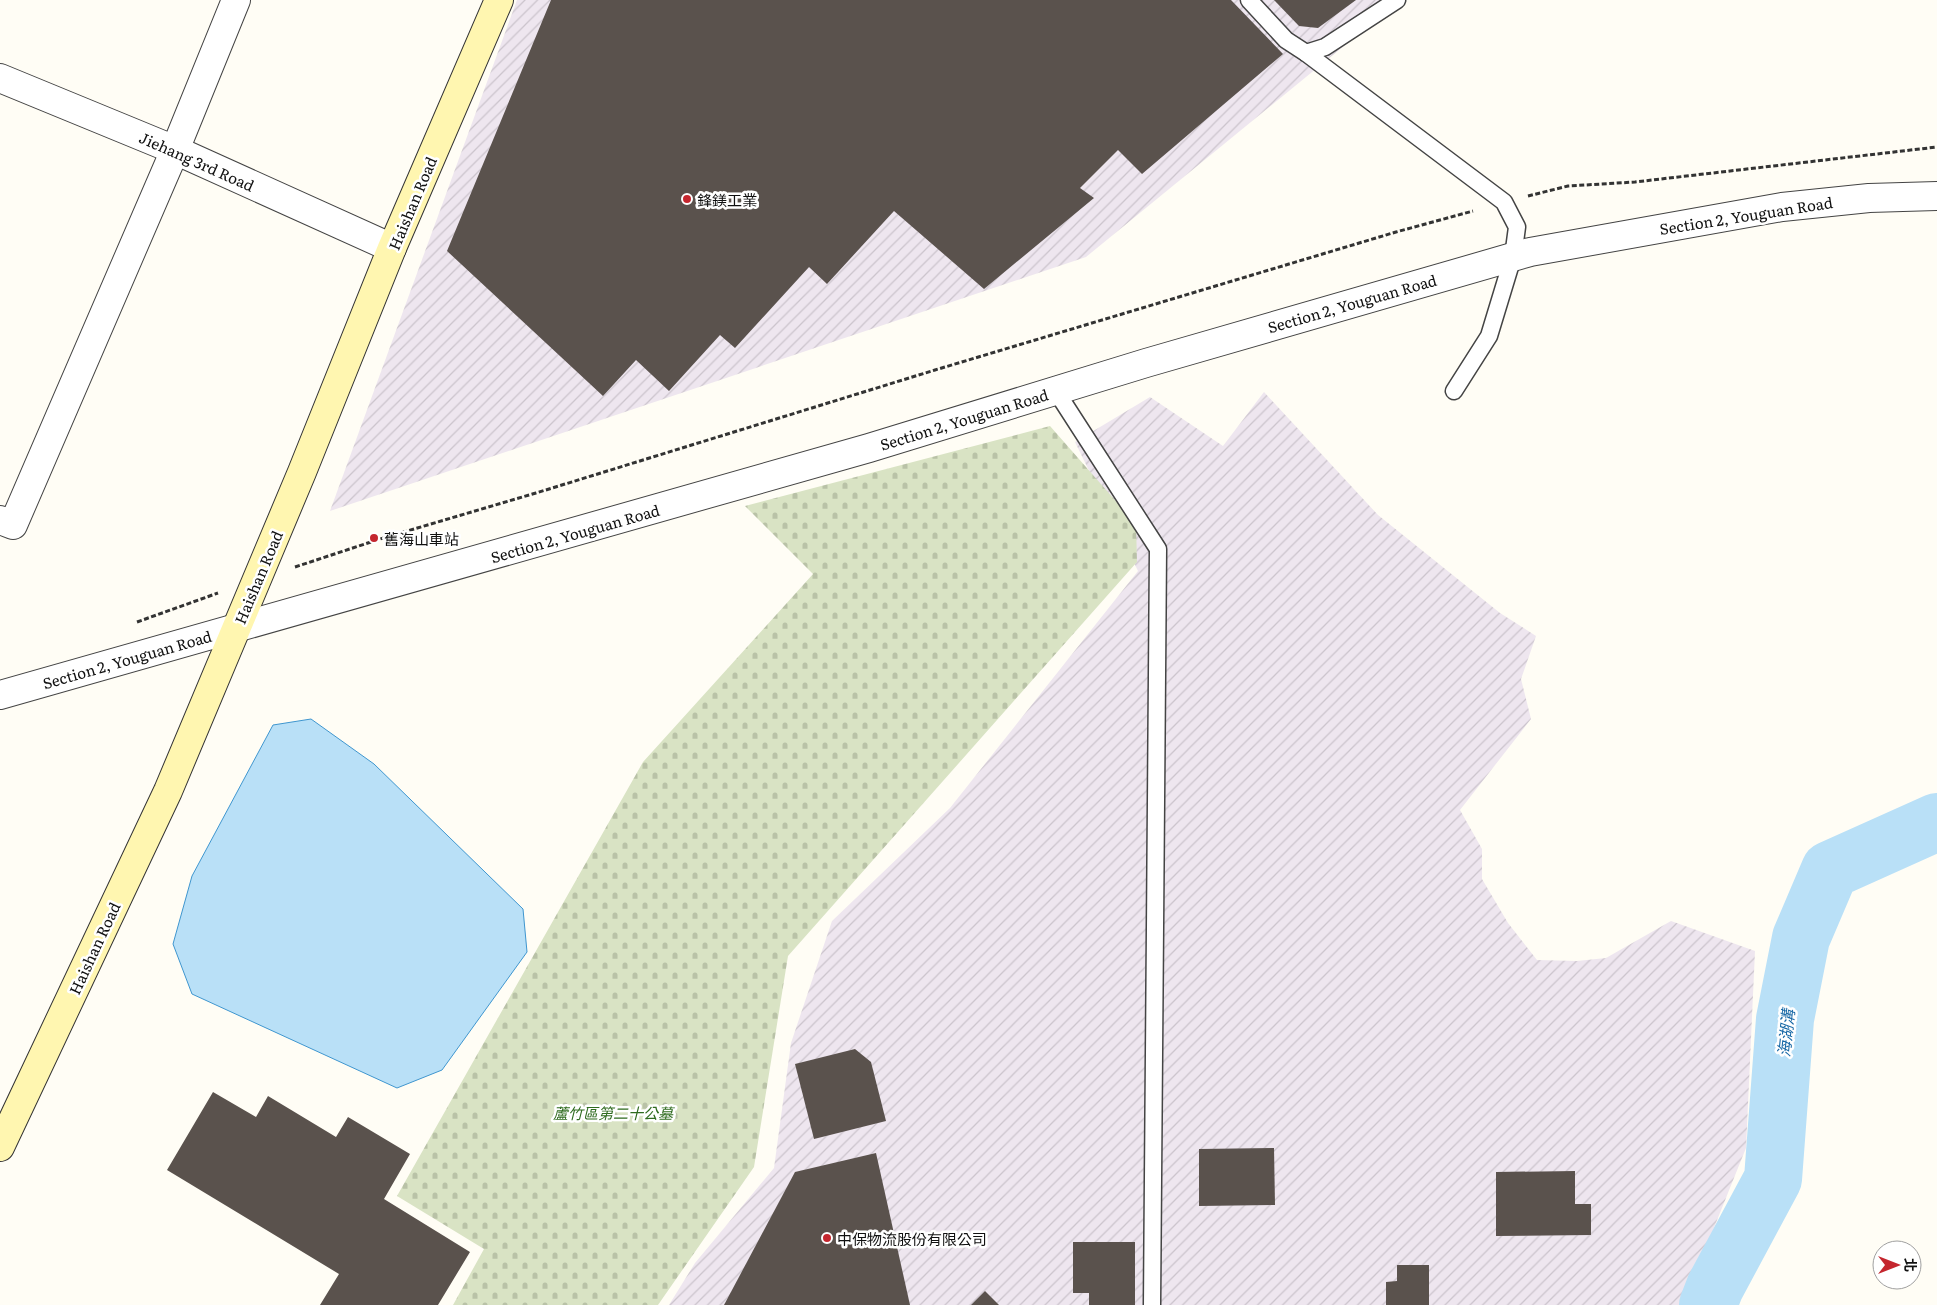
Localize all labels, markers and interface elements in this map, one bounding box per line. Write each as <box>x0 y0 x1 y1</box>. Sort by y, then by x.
street label: Jiehang 3rd Road <box>136 125 258 197</box>
street label: Haishan Road <box>382 153 442 253</box>
place label: 鋒鎂工業 <box>697 188 757 211</box>
street label: Section 2, Youguan Road <box>1658 190 1834 240</box>
marker: 鋒鎂工業 <box>681 193 693 205</box>
street label: Section 2, Youguan Road <box>1265 268 1439 338</box>
street label: Section 2, Youguan Road <box>877 382 1051 456</box>
street label: Section 2, Youguan Road <box>488 498 662 568</box>
street label: Haishan Road <box>228 527 288 627</box>
place label: 舊海山車站 <box>384 527 459 550</box>
marker: 舊海山車站 <box>368 532 380 544</box>
street label: Section 2, Youguan Road <box>40 624 214 694</box>
street label: Haishan Road <box>63 898 125 998</box>
water label: 海湖溝 <box>1771 1006 1800 1058</box>
park label: 蘆竹區第二十公墓 <box>553 1101 676 1124</box>
place label: 中保物流股份有限公司 <box>837 1227 987 1250</box>
marker: 中保物流股份有限公司 <box>821 1232 833 1244</box>
north arrow <box>1872 1240 1922 1290</box>
text: 北 <box>1901 1258 1921 1272</box>

